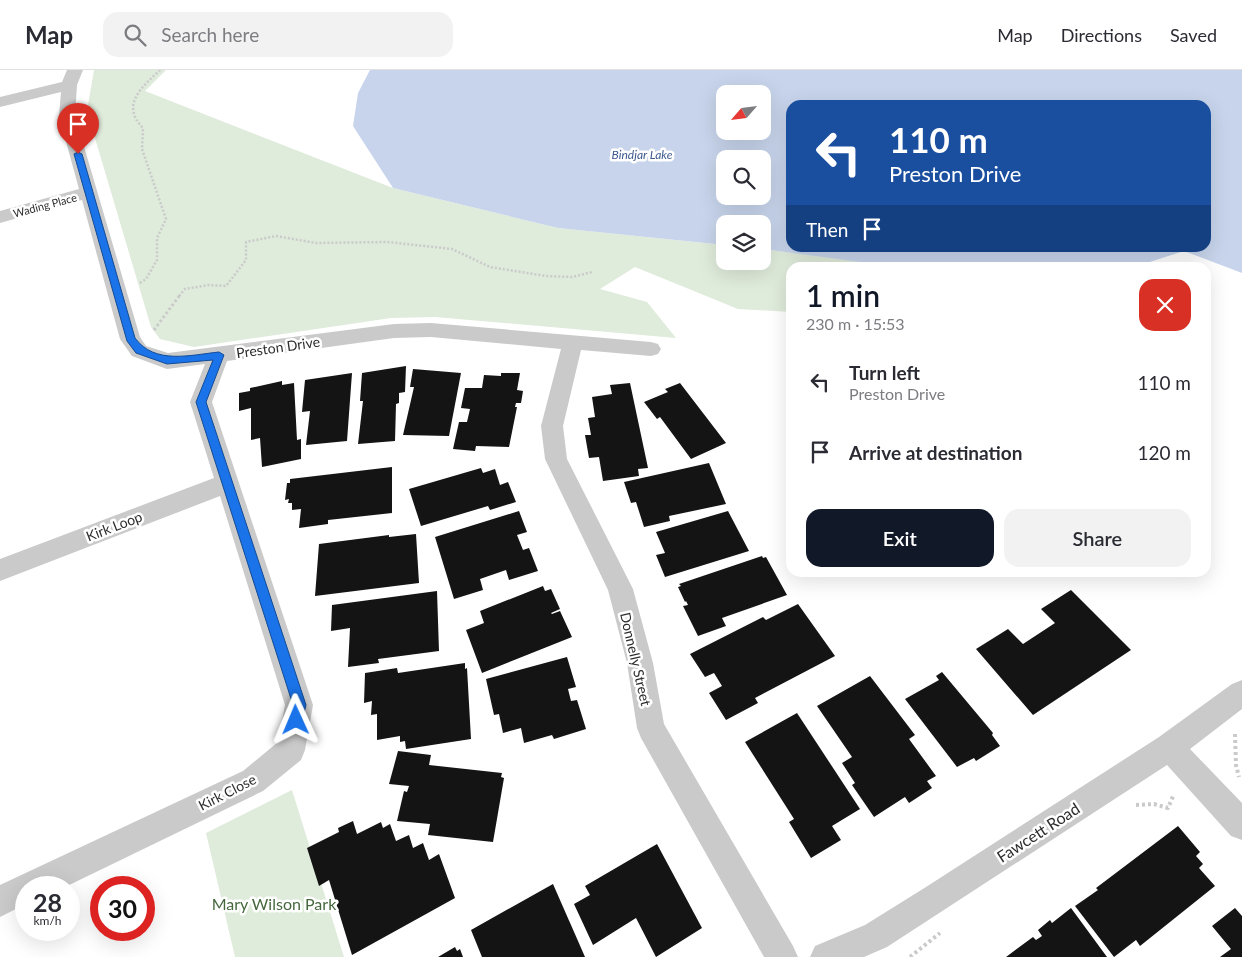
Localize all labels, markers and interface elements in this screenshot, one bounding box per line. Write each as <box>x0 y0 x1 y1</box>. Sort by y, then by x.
search box <box>103 12 453 57</box>
text: Map <box>25 20 73 49</box>
icon: search <box>121 21 149 49</box>
text: Search here <box>161 23 259 46</box>
text: Map <box>997 24 1033 46</box>
text: Directions <box>1061 24 1142 46</box>
text: Saved <box>1170 24 1217 46</box>
north arrow <box>716 85 771 140</box>
map controls <box>716 85 771 270</box>
pin <box>57 103 99 154</box>
icon: arrive <box>64 110 92 138</box>
text: 110 m <box>889 118 988 160</box>
icon: left <box>806 120 871 185</box>
water label: Bindjar Lake <box>612 147 673 162</box>
button: search <box>716 150 771 205</box>
text: Preston Drive <box>889 160 1021 187</box>
street label: Wading Place <box>12 190 78 220</box>
button: layers <box>716 215 771 270</box>
icon: arrive <box>858 215 886 243</box>
text: Then <box>806 218 848 241</box>
text: 1 min <box>806 277 880 313</box>
button: close <box>1139 279 1191 331</box>
text: 230 m · 15:53 <box>806 314 905 333</box>
street label: Preston Drive <box>235 333 321 361</box>
text: Turn left <box>849 361 920 384</box>
icon: left <box>806 368 834 396</box>
text: 110 m <box>1137 371 1191 394</box>
text: Preston Drive <box>849 384 945 403</box>
icon: arrive <box>806 438 834 466</box>
text: Arrive at destination <box>849 441 1022 464</box>
text: 120 m <box>1137 441 1191 464</box>
street label: Kirk Loop <box>83 507 145 544</box>
button: Exit <box>806 509 994 567</box>
button: Share <box>1004 509 1191 567</box>
street label: Donnelly Street <box>617 611 655 707</box>
position arrow <box>269 693 321 745</box>
street label: Kirk Close <box>195 770 259 814</box>
street label: Fawcett Road <box>993 798 1083 866</box>
speed limit sign: 30 <box>90 876 155 941</box>
text: 28 <box>33 887 62 917</box>
park label: Mary Wilson Park <box>212 894 337 913</box>
text: km/h <box>33 913 62 928</box>

